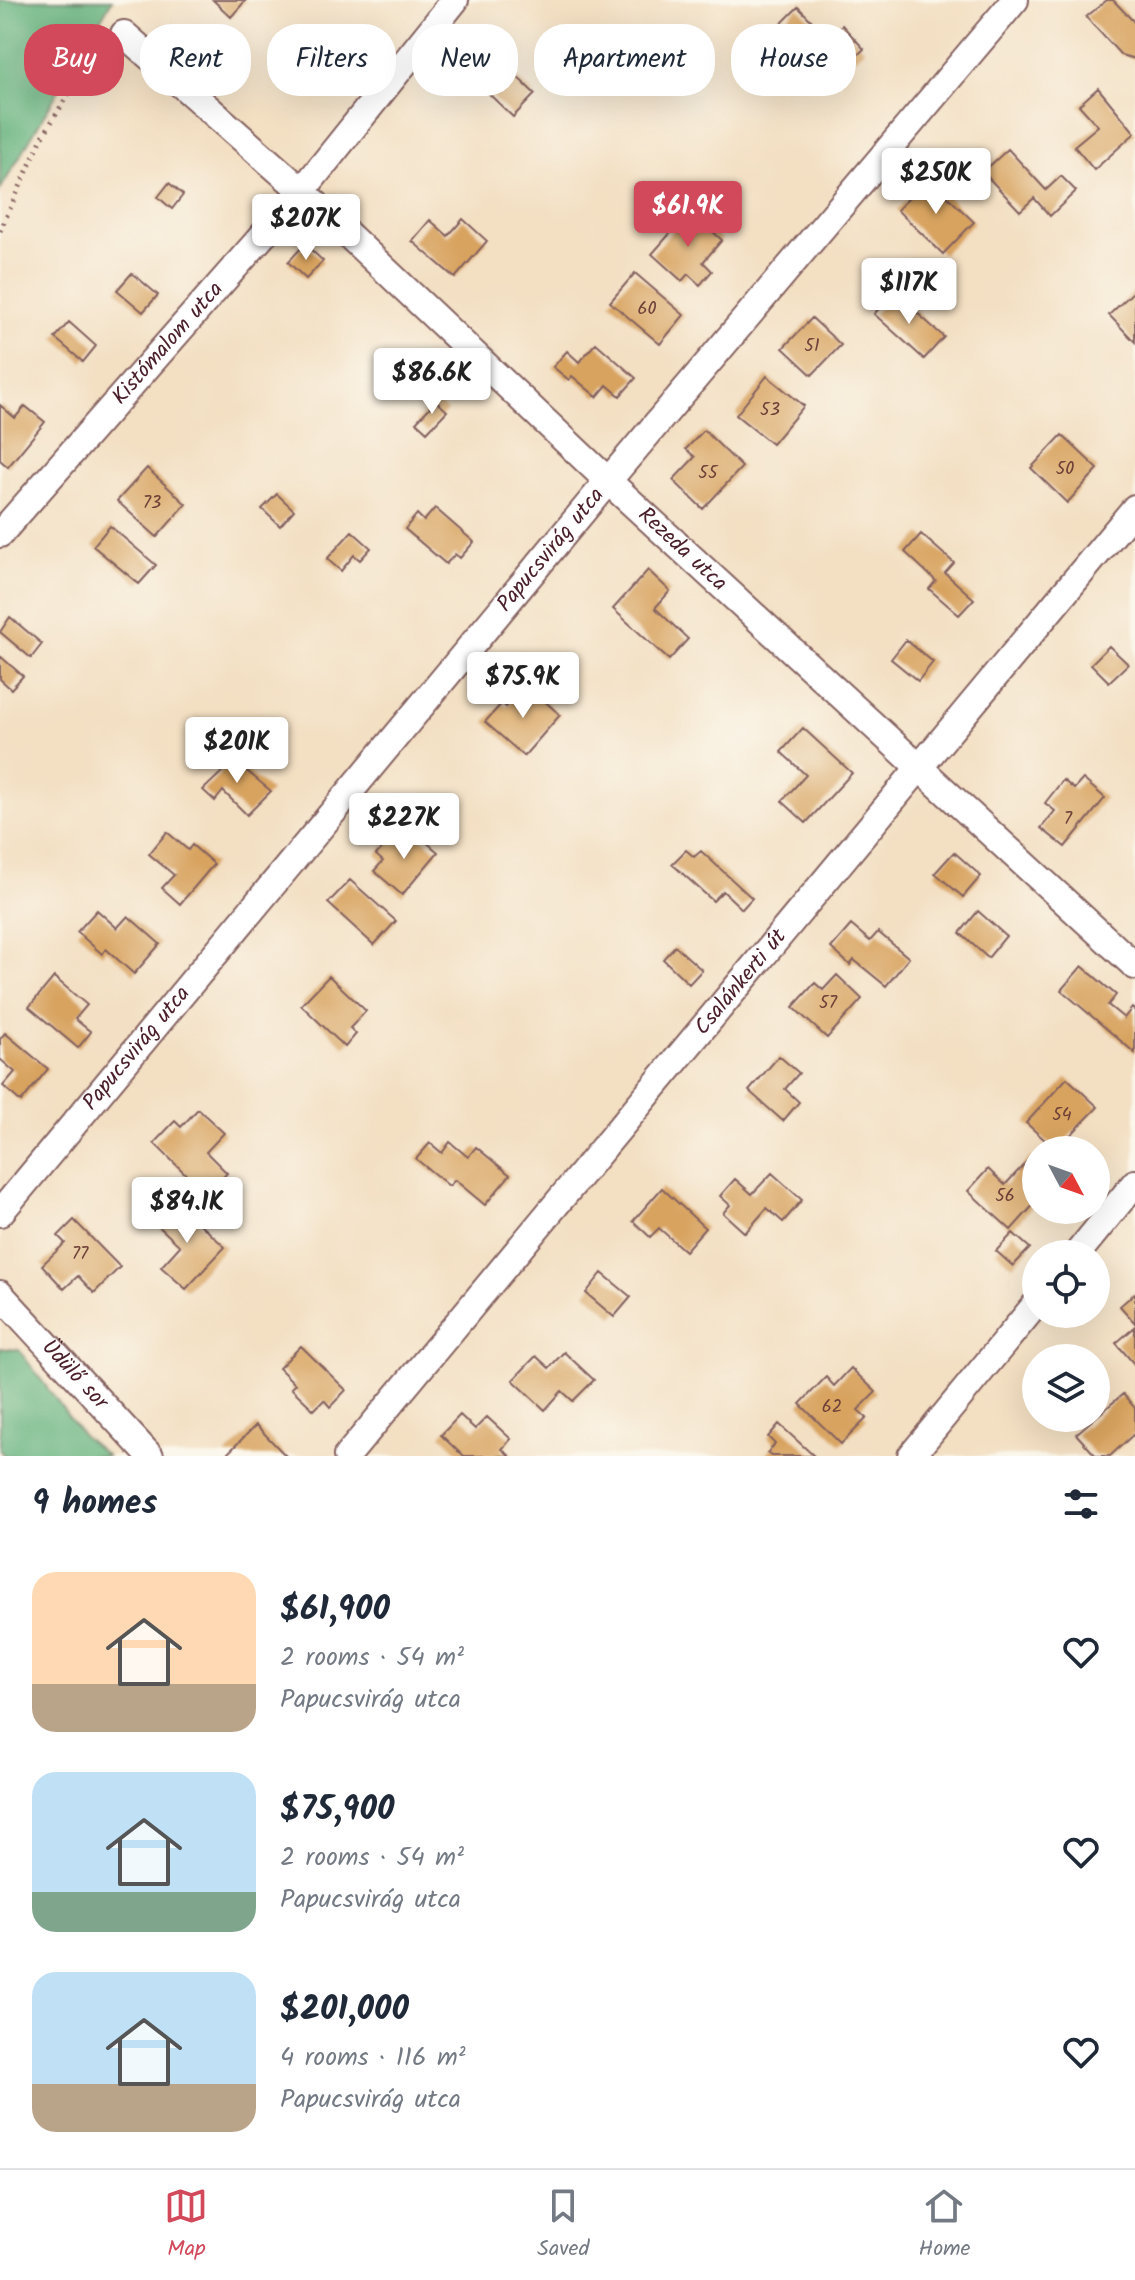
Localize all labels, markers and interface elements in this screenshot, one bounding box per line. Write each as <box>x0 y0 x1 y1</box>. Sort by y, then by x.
chip: Buy <box>24 24 124 96</box>
chip: Rent <box>140 24 251 96</box>
chip: Filters <box>267 24 396 96</box>
chip: New <box>412 24 518 96</box>
chip: Apartment <box>534 24 715 96</box>
chip: House <box>731 24 856 96</box>
pin: $250K <box>880 148 992 216</box>
text: $250K <box>900 153 972 195</box>
pin: $61.9K <box>623 181 753 249</box>
text: $61.9K <box>652 186 724 228</box>
pin: $207K <box>250 194 362 262</box>
text: $207K <box>270 199 342 241</box>
pin: $117K <box>853 258 965 326</box>
text: $117K <box>879 263 939 305</box>
street label: Kistómalom utca <box>104 274 232 413</box>
house number: 60 <box>637 295 657 324</box>
house number: 51 <box>804 332 820 361</box>
pin: $86.6K <box>367 348 497 416</box>
text: $86.6K <box>392 353 472 395</box>
house number: 53 <box>760 396 780 425</box>
house number: 50 <box>1056 455 1074 484</box>
house number: 55 <box>698 459 719 488</box>
street label: Papucsvirág utca <box>488 480 613 620</box>
house number: 73 <box>143 489 161 518</box>
street label: Rezeda utca <box>629 499 735 600</box>
pin: $75.9K <box>458 652 588 720</box>
text: $75.9K <box>485 657 561 699</box>
pin: $201K <box>181 717 293 785</box>
text: $201K <box>203 722 271 764</box>
pin: $227K <box>348 793 460 861</box>
text: $227K <box>367 798 441 840</box>
house number: 7 <box>1064 805 1073 834</box>
street label: Csalánkerti út <box>686 921 796 1043</box>
street label: Papucsvirág utca <box>74 978 199 1119</box>
house number: 57 <box>819 989 838 1018</box>
house number: 54 <box>1052 1101 1072 1130</box>
north arrow <box>1022 1136 1110 1224</box>
map controls <box>1022 1136 1110 1432</box>
pin: $84.1K <box>122 1177 252 1245</box>
text: $84.1K <box>150 1182 224 1224</box>
house number: 56 <box>995 1182 1015 1211</box>
house number: 77 <box>72 1240 89 1269</box>
button: locate <box>1022 1240 1110 1328</box>
street label: Üdülő sor <box>33 1332 118 1419</box>
button: layers <box>1022 1344 1110 1432</box>
house number: 62 <box>822 1393 842 1422</box>
text: 9 homes <box>32 1477 157 1531</box>
icon: filters <box>1059 1482 1103 1526</box>
text: $61,900 <box>280 1583 390 1637</box>
icon: home <box>96 1604 192 1700</box>
icon: heart <box>1059 1630 1103 1674</box>
text: 2 rooms · 54 m² <box>280 1637 464 1679</box>
text: Papucsvirág utca <box>280 1679 461 1721</box>
text: $75,900 <box>280 1783 394 1837</box>
icon: home <box>96 1804 192 1900</box>
icon: heart <box>1059 1830 1103 1874</box>
text: 2 rooms · 54 m² <box>280 1837 464 1879</box>
text: Papucsvirág utca <box>280 1879 461 1921</box>
text: $201,000 <box>280 1983 409 2037</box>
icon: home <box>96 2004 192 2100</box>
icon: heart <box>1059 2030 1103 2074</box>
text: 4 rooms · 116 m² <box>280 2037 466 2079</box>
text: Papucsvirág utca <box>280 2079 461 2121</box>
tab: Map <box>164 2184 208 2267</box>
tab: Saved <box>537 2184 590 2267</box>
tab: Home <box>918 2184 971 2267</box>

